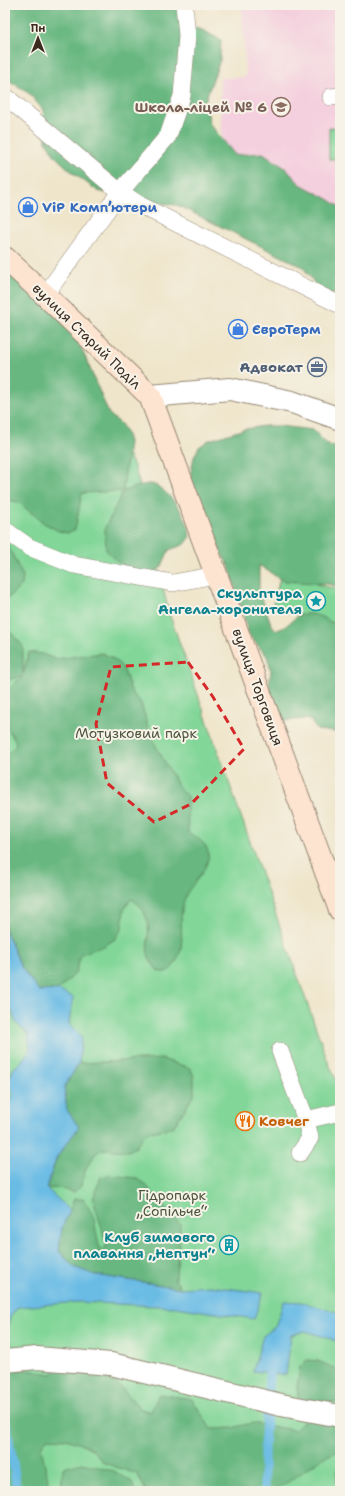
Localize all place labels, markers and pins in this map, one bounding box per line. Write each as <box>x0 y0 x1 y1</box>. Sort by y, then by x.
school or university icon: Школа-ліцей № 6 <box>270 96 292 118</box>
place label: Школа-ліцей № 6 <box>135 98 267 116</box>
shop icon: ViP Комп’ютери <box>17 196 39 218</box>
place label: ViP Комп’ютери <box>42 198 158 216</box>
shop icon: ЄвроТерм <box>227 318 249 340</box>
place label: ЄвроТерм <box>252 320 321 338</box>
office icon: Адвокат <box>306 356 328 378</box>
place label: Адвокат <box>240 358 304 376</box>
place label: Скульптура Ангела-хоронителя <box>158 584 302 618</box>
place icon: Скульптура Ангела-хоронителя <box>305 590 327 612</box>
restaurant icon: Ковчег <box>234 1110 256 1132</box>
place label: Ковчег <box>259 1112 310 1130</box>
place label: Клуб зимового плавання „Нептун“ <box>73 1228 215 1262</box>
building icon: Клуб зимового плавання „Нептун“ <box>218 1234 240 1256</box>

